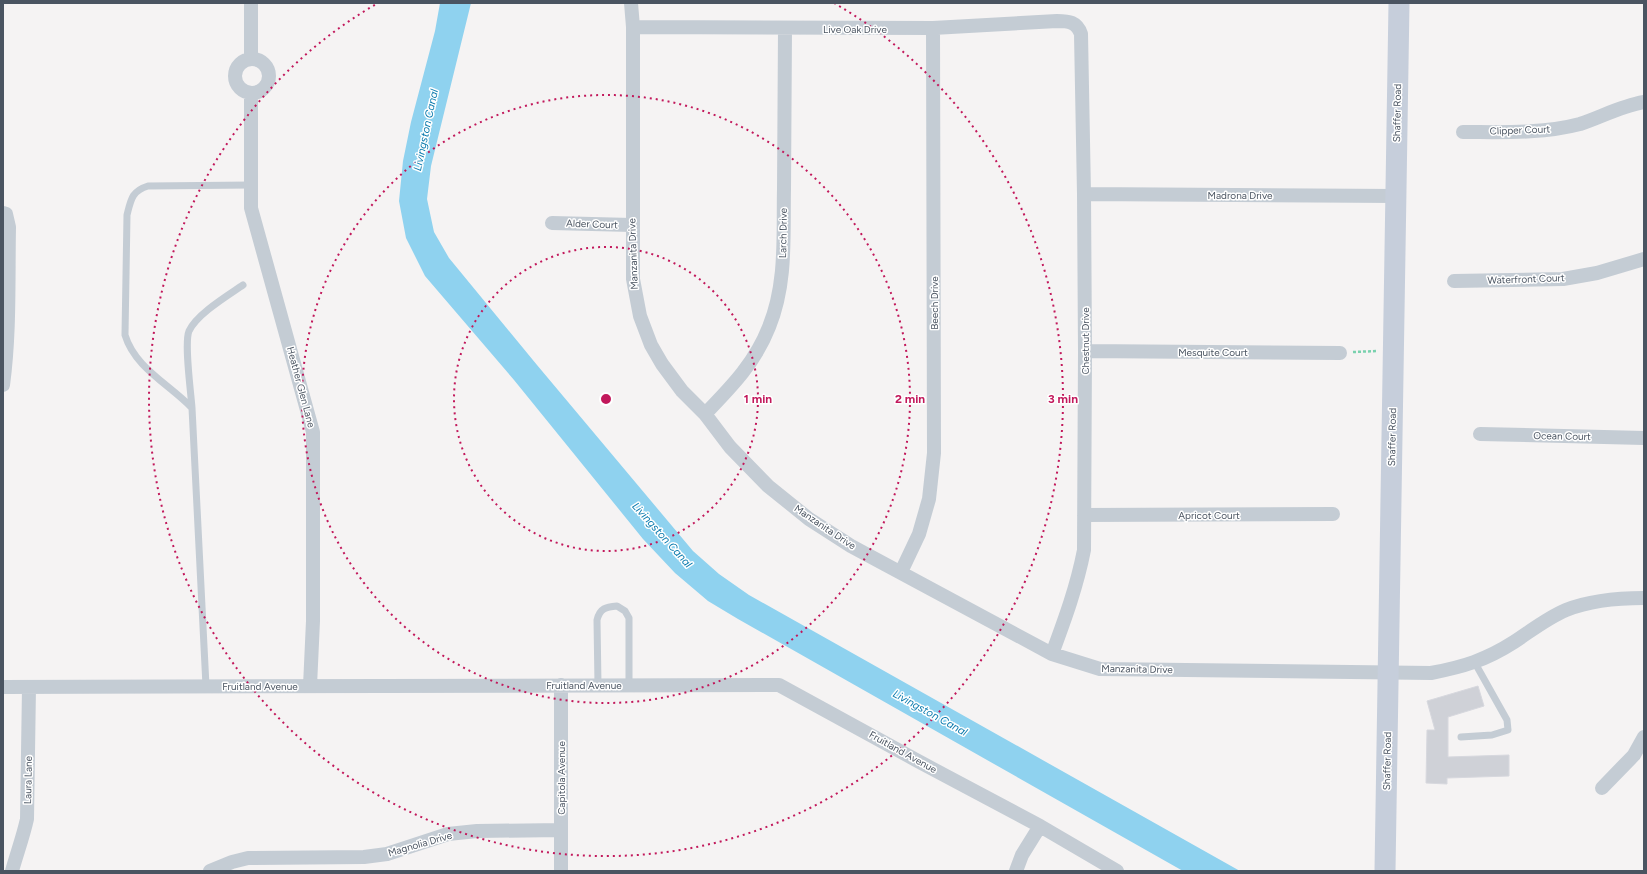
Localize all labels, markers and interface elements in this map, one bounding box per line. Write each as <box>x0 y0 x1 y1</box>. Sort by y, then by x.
street label: Live Oak Drive <box>823 23 887 36</box>
street label: Shaffer Road <box>1390 84 1404 142</box>
water label: Livingston Canal <box>411 87 441 172</box>
street label: Clipper Court <box>1489 122 1551 138</box>
street label: Madrona Drive <box>1208 189 1273 202</box>
street label: Larch Drive <box>776 207 790 258</box>
street label: Alder Court <box>566 217 618 231</box>
street label: Manzanita Drive <box>625 218 641 290</box>
street label: Waterfront Court <box>1487 271 1565 287</box>
street label: Beech Drive <box>928 276 941 330</box>
street label: Chestnut Drive <box>1079 307 1092 375</box>
street label: Heather Glen Lane <box>284 345 318 429</box>
street label: Mesquite Court <box>1178 346 1248 359</box>
centre of rings <box>599 392 613 406</box>
text: 1 min <box>744 392 772 406</box>
text: 2 min <box>895 392 925 406</box>
text: 3 min <box>1048 392 1078 406</box>
street label: Shaffer Road <box>1385 408 1399 466</box>
street label: Ocean Court <box>1533 429 1591 443</box>
water label: Livingston Canal <box>629 500 695 571</box>
street label: Manzanita Drive <box>792 502 859 553</box>
street label: Apricot Court <box>1178 509 1240 522</box>
street label: Manzanita Drive <box>1101 662 1173 676</box>
street label: Fruitland Avenue <box>546 679 622 692</box>
street label: Fruitland Avenue <box>222 680 298 693</box>
water label: Livingston Canal <box>890 687 970 739</box>
street label: Fruitland Avenue <box>867 728 940 776</box>
street label: Shaffer Road <box>1380 732 1394 790</box>
street label: Capitola Avenue <box>555 741 568 815</box>
street label: Laura Lane <box>21 755 35 804</box>
street label: Magnolia Drive <box>386 829 454 859</box>

